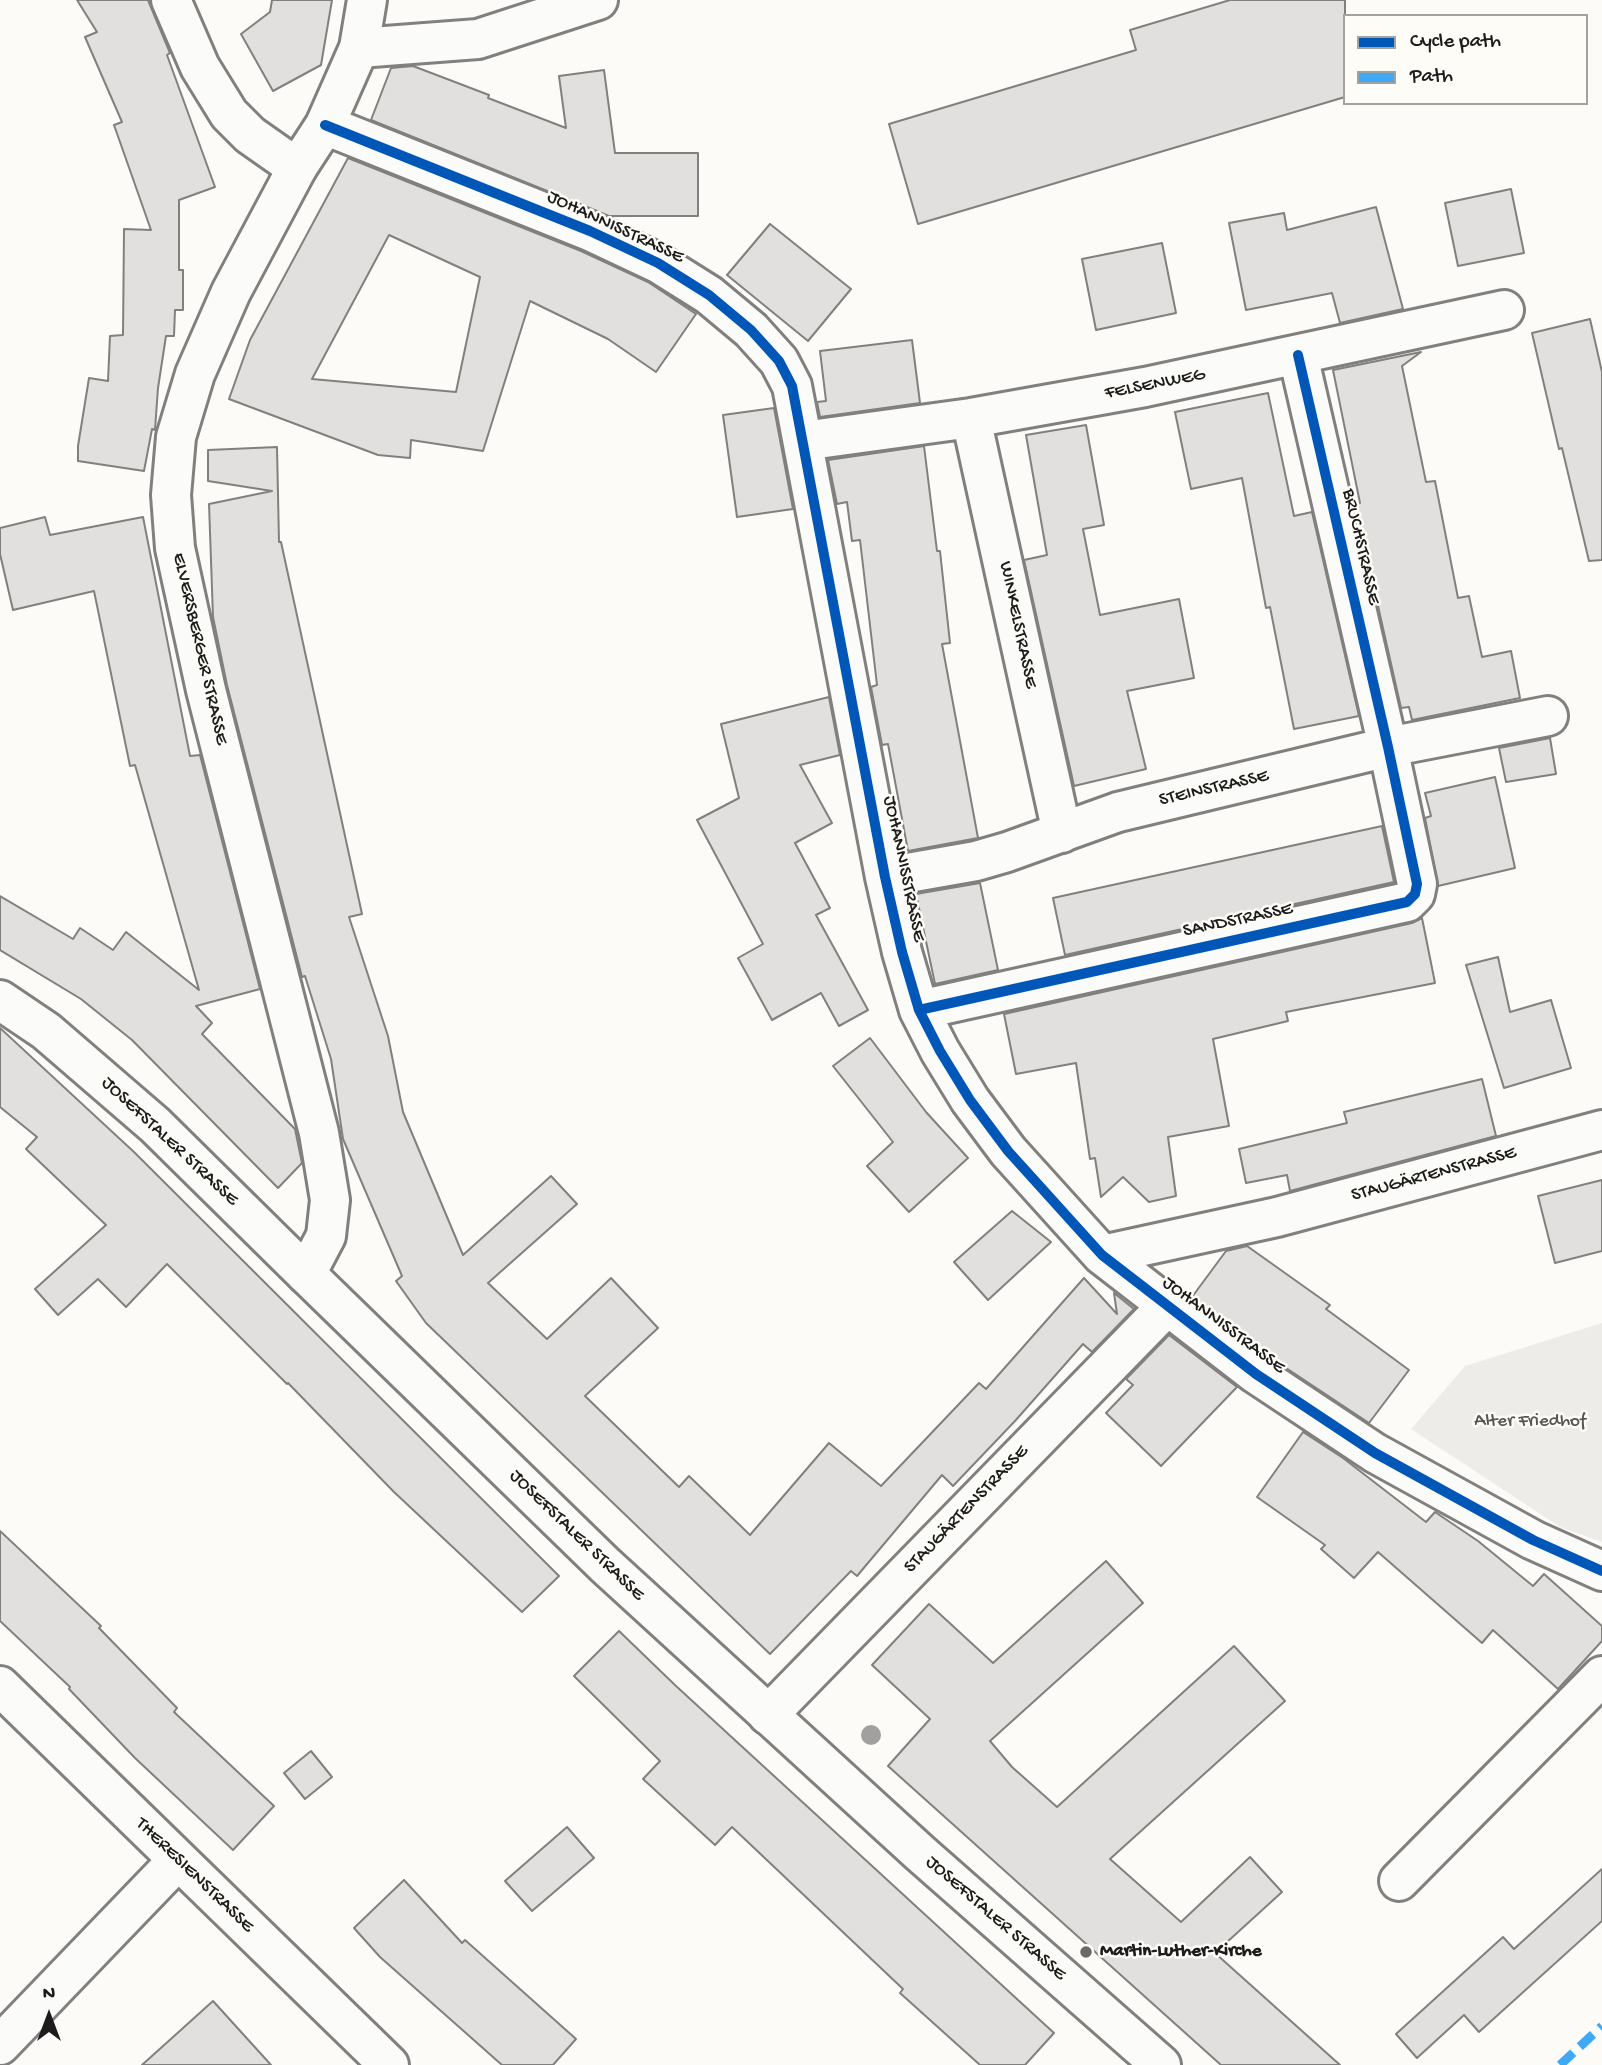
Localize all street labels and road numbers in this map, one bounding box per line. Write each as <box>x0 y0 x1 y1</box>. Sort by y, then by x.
street label: JOHANNISSTRASSE <box>543 186 687 270</box>
street label: FELSENWEG <box>1103 364 1207 406</box>
street label: BRUCHSTRASSE <box>1336 487 1384 607</box>
street label: ELVERSBERGER STRASSE <box>166 551 232 747</box>
street label: WINKELSTRASSE <box>992 559 1042 691</box>
street label: STEINSTRASSE <box>1157 765 1271 813</box>
street label: JOHANNISSTRASSE <box>876 794 930 944</box>
street label: SANDSTRASSE <box>1181 898 1295 944</box>
street label: JOSEFSTALER STRASSE <box>96 1073 242 1211</box>
street label: STAUGÄRTENSTRASSE <box>1349 1142 1519 1208</box>
street label: JOHANNISSTRASSE <box>1157 1272 1289 1380</box>
street label: STAUGÄRTENSTRASSE <box>900 1441 1034 1579</box>
street label: JOSEFSTALER STRASSE <box>504 1466 648 1606</box>
street label: THERESIENSTRASSE <box>130 1814 258 1938</box>
street label: JOSEFSTALER STRASSE <box>920 1852 1070 1986</box>

